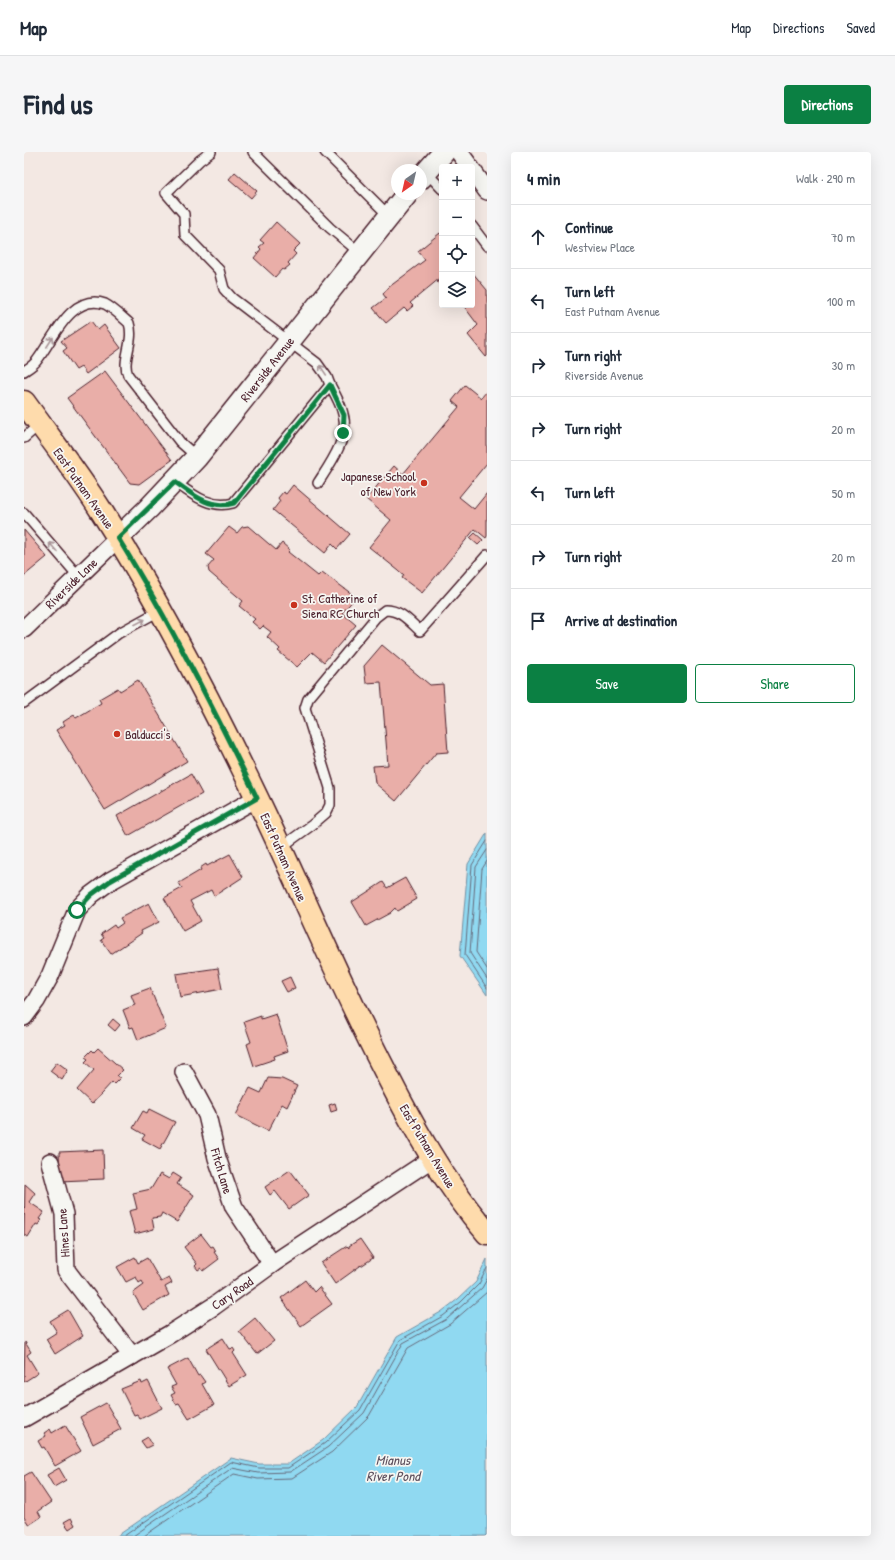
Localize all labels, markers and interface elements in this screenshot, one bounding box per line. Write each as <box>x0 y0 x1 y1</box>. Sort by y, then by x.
text: Map <box>20 15 47 41</box>
text: Map <box>731 18 751 37</box>
text: Directions <box>773 18 824 37</box>
text: Saved <box>846 18 875 37</box>
text: Find us <box>24 85 93 123</box>
button: Directions <box>784 85 871 124</box>
north arrow <box>391 164 427 200</box>
map controls <box>439 164 475 308</box>
button: + <box>439 164 475 200</box>
text: 4 min <box>527 167 560 190</box>
text: Walk · 290 m <box>796 169 855 187</box>
button: − <box>439 200 475 236</box>
text: Continue <box>565 217 613 238</box>
icon: ahead <box>527 226 549 248</box>
text: 70 m <box>831 228 855 246</box>
button: locate <box>439 236 475 272</box>
text: Westview Place <box>565 238 635 256</box>
button: layers <box>439 272 475 308</box>
text: Turn left <box>565 281 615 302</box>
icon: left <box>527 290 549 312</box>
text: 100 m <box>827 292 855 310</box>
text: East Putnam Avenue <box>565 302 660 320</box>
street label: Riverside Avenue <box>236 333 298 405</box>
one-way arrow <box>45 337 54 348</box>
text: Turn right <box>565 345 621 366</box>
icon: right <box>527 354 549 376</box>
text: 30 m <box>832 356 855 374</box>
one-way arrow <box>319 365 327 376</box>
text: Riverside Avenue <box>565 366 643 384</box>
icon: right <box>527 418 549 440</box>
text: Turn right <box>565 418 621 439</box>
text: 20 m <box>831 420 855 438</box>
route end <box>334 424 352 442</box>
street label: East Putnam Avenue <box>49 444 119 532</box>
place label: Japanese School of New York <box>341 467 417 500</box>
marker: Japanese School of New York <box>419 478 429 488</box>
icon: left <box>527 482 549 504</box>
text: Turn left <box>565 482 615 503</box>
text: 50 m <box>832 484 855 502</box>
one-way arrow <box>49 542 58 552</box>
icon: right <box>527 546 549 568</box>
text: Turn right <box>565 546 621 567</box>
text: 20 m <box>831 548 855 566</box>
street label: Riverside Lane <box>41 553 101 613</box>
place label: St. Catherine of Siena RC Church <box>302 589 380 622</box>
marker: St. Catherine of Siena RC Church <box>289 600 299 610</box>
icon: arrive <box>527 610 549 632</box>
text: Arrive at destination <box>565 610 677 631</box>
one-way arrow <box>134 617 146 625</box>
button: Save <box>527 664 687 703</box>
button: Share <box>695 664 855 703</box>
place label: Balducci's <box>125 725 171 743</box>
marker: Balducci's <box>112 729 122 739</box>
street label: East Putnam Avenue <box>256 810 312 904</box>
route start <box>68 901 86 919</box>
street label: East Putnam Avenue <box>396 1101 460 1191</box>
street label: Fitch Lane <box>206 1145 237 1196</box>
street label: Hines Lane <box>52 1208 74 1258</box>
street label: Cary Road <box>208 1272 256 1314</box>
water label: Mianus River Pond <box>366 1450 422 1485</box>

